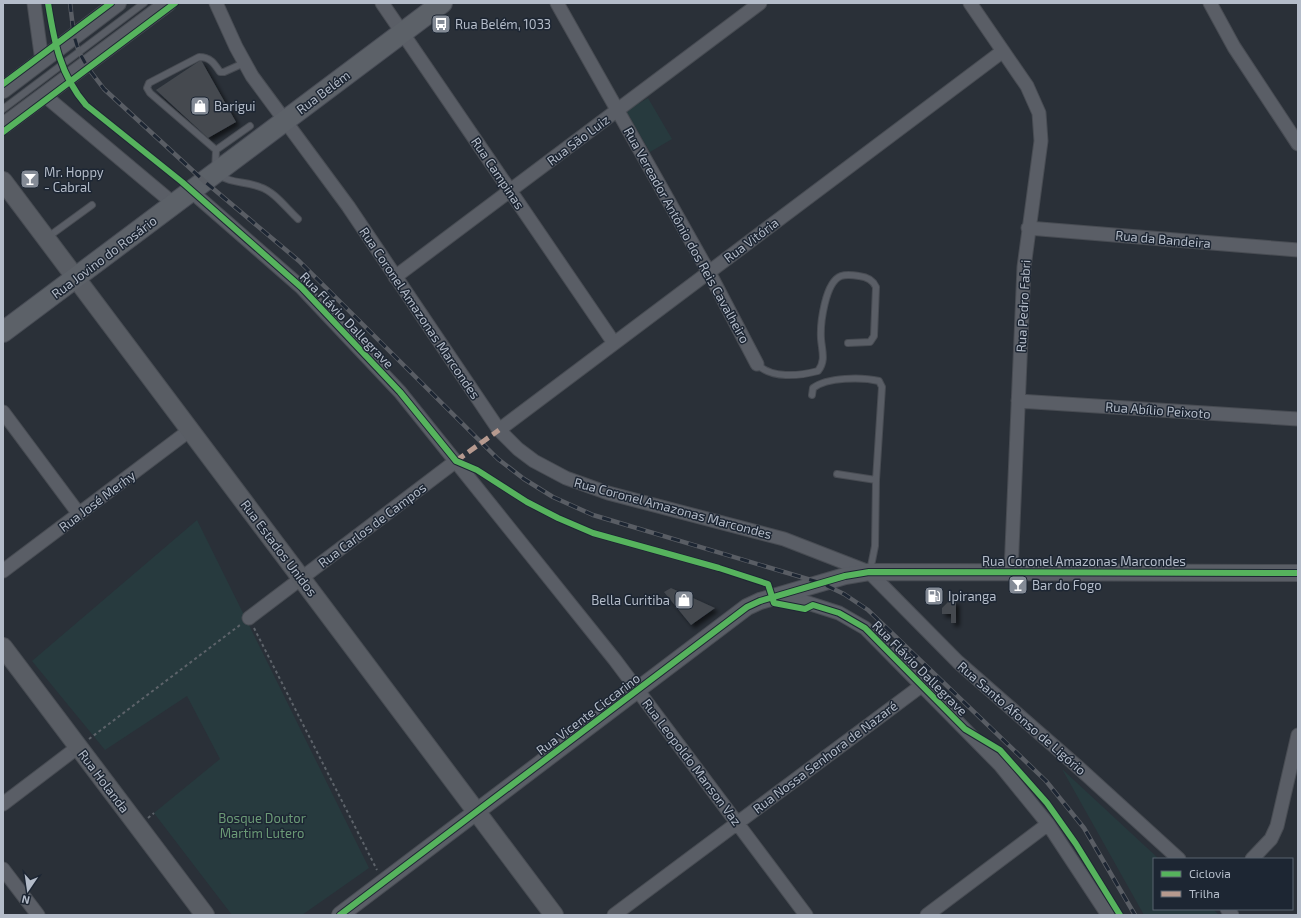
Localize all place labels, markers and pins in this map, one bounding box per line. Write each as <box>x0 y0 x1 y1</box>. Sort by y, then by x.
bus stop icon: Rua Belém, 1033 <box>430 13 452 35</box>
place label: Rua Belém, 1033 <box>455 16 551 32</box>
shop icon: Barigui <box>189 95 211 117</box>
place label: Barigui <box>214 98 256 114</box>
place label: Mr. Hoppy - Cabral <box>44 164 104 195</box>
bar icon: Mr. Hoppy - Cabral <box>19 168 41 190</box>
bar icon: Bar do Fogo <box>1007 574 1029 596</box>
place label: Bar do Fogo <box>1032 577 1102 593</box>
fuel station icon: Ipiranga <box>923 585 945 607</box>
place label: Ipiranga <box>948 588 996 604</box>
shop icon: Bella Curitiba <box>673 589 695 611</box>
place label: Bella Curitiba <box>591 592 670 608</box>

